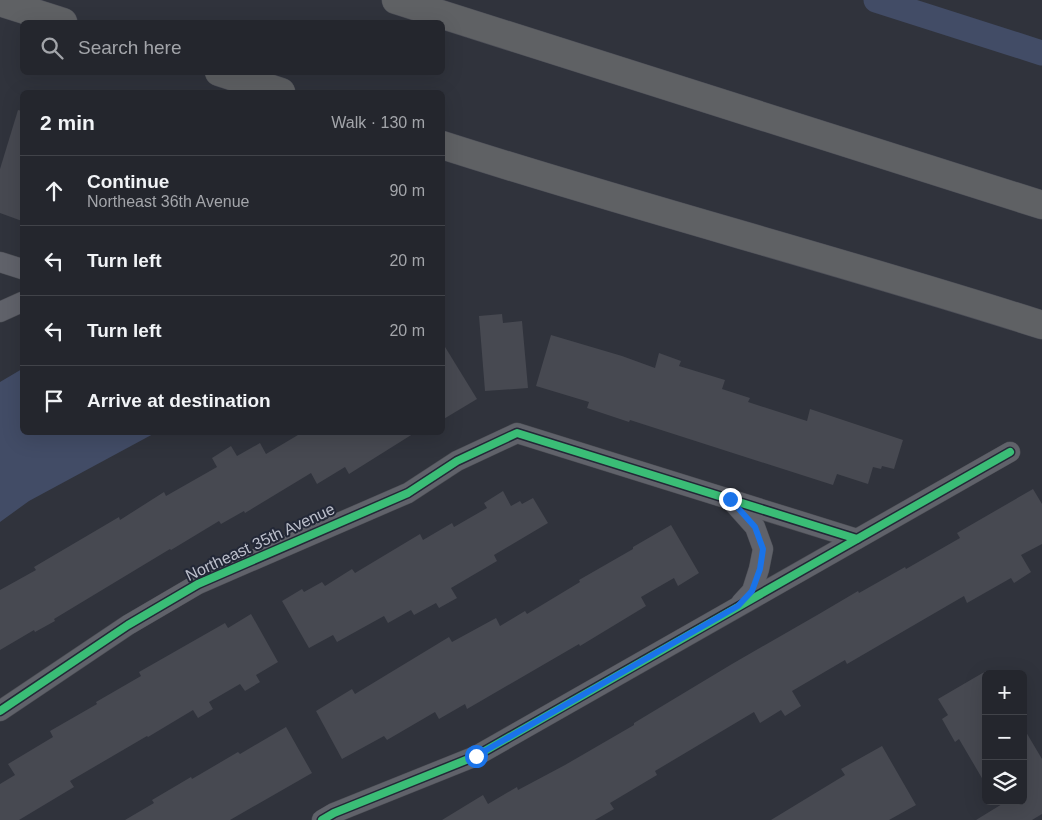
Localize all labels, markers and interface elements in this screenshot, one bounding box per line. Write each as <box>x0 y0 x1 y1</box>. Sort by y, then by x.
search box <box>20 20 445 75</box>
icon: search <box>38 34 66 62</box>
text: Search here <box>78 37 182 58</box>
text: 2 min <box>40 111 95 134</box>
text: Walk · 130 m <box>331 114 425 131</box>
text: Continue <box>87 171 169 192</box>
icon: ahead <box>40 177 68 205</box>
text: 90 m <box>389 182 425 199</box>
text: Northeast 36th Avenue <box>87 193 250 210</box>
icon: left <box>40 247 68 275</box>
text: Turn left <box>87 250 162 271</box>
text: 20 m <box>389 252 425 269</box>
icon: left <box>40 317 68 345</box>
text: Turn left <box>87 320 162 341</box>
text: 20 m <box>389 322 425 339</box>
icon: arrive <box>40 387 68 415</box>
text: Arrive at destination <box>87 390 271 411</box>
route end <box>719 488 742 511</box>
street label: Northeast 35th Avenue <box>183 500 337 584</box>
map controls <box>982 670 1027 805</box>
button: + <box>982 670 1027 715</box>
button: − <box>982 715 1027 760</box>
route start <box>465 745 488 768</box>
button: layers <box>982 760 1027 805</box>

